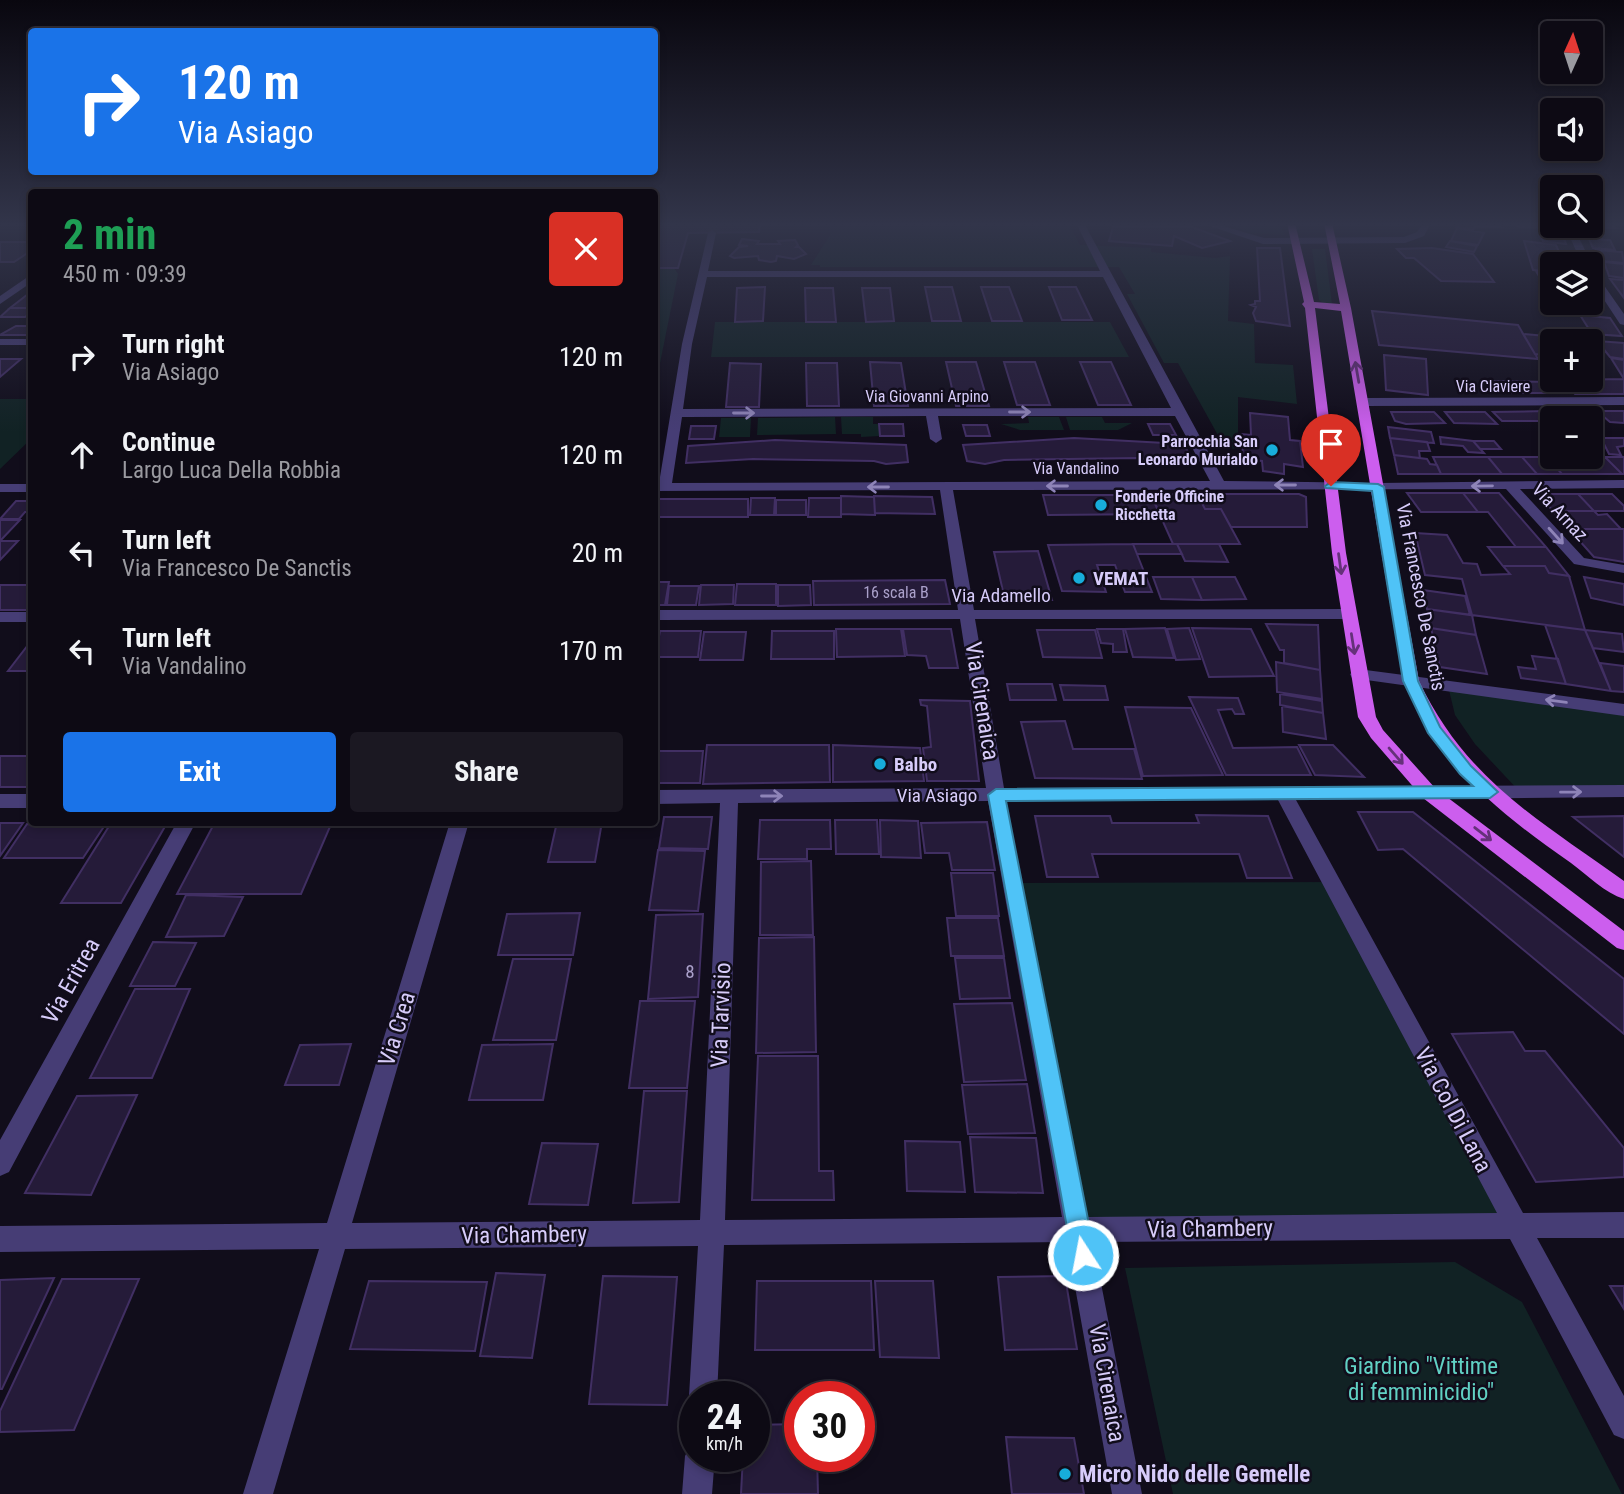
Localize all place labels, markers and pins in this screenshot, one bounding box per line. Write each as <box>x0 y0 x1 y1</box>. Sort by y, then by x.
pin <box>1301 414 1361 486</box>
place label: Parrocchia San Leonardo Murialdo <box>1138 432 1258 469</box>
marker: Parrocchia San Leonardo Murialdo <box>1264 442 1280 458</box>
place label: Fonderie Officine Ricchetta <box>1115 487 1225 524</box>
marker: Fonderie Officine Ricchetta <box>1093 497 1109 513</box>
place label: VEMAT <box>1093 567 1148 590</box>
marker: VEMAT <box>1071 570 1087 586</box>
place label: Balbo <box>894 753 937 776</box>
marker: Balbo <box>872 756 888 772</box>
place label: Micro Nido delle Gemelle <box>1079 1461 1310 1488</box>
marker: Micro Nido delle Gemelle <box>1057 1466 1073 1482</box>

